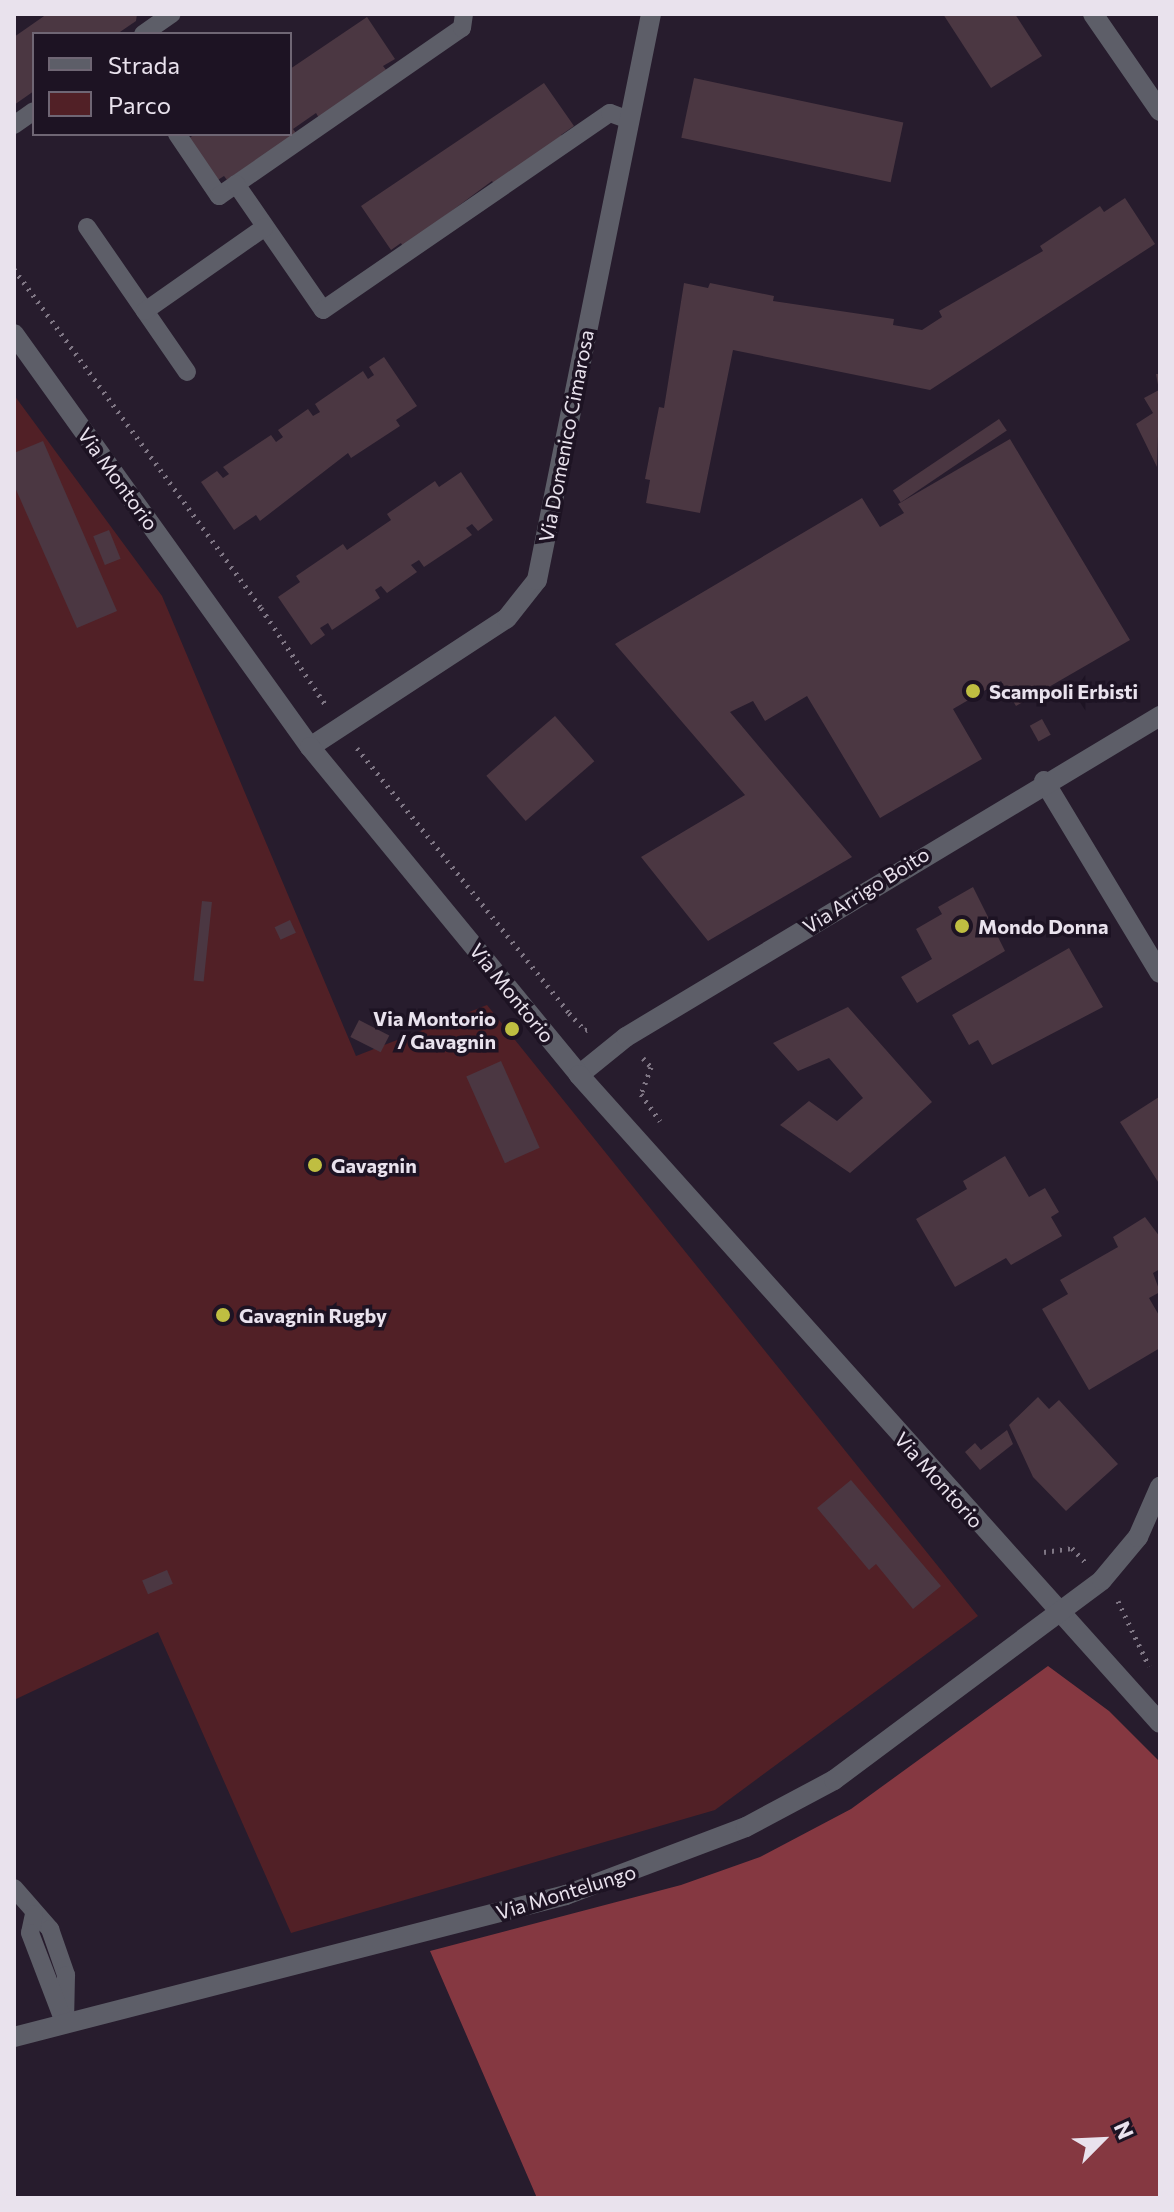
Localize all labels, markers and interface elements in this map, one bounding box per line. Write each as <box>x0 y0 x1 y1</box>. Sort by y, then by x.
legend <box>32 32 292 136</box>
text: Strada <box>108 50 180 79</box>
text: Parco <box>108 90 171 119</box>
street label: Via Domenico Cimarosa <box>534 328 598 544</box>
street label: Via Montorio <box>73 423 163 535</box>
place label: Scampoli Erbisti <box>989 679 1138 703</box>
marker: Scampoli Erbisti <box>964 682 982 700</box>
street label: Via Arrigo Boito <box>798 842 934 938</box>
place label: Mondo Donna <box>978 914 1108 938</box>
marker: Mondo Donna <box>953 917 971 935</box>
street label: Via Montorio <box>465 939 559 1047</box>
place label: Via Montorio / Gavagnin <box>373 1006 496 1053</box>
marker: Via Montorio / Gavagnin <box>503 1020 521 1038</box>
place label: Gavagnin <box>331 1153 417 1177</box>
marker: Gavagnin <box>306 1156 324 1174</box>
place label: Gavagnin Rugby <box>239 1303 387 1327</box>
marker: Gavagnin Rugby <box>214 1306 232 1324</box>
street label: Via Montorio <box>890 1427 988 1533</box>
street label: Via Montelungo <box>493 1859 639 1925</box>
north arrow <box>1062 2100 1142 2180</box>
text: N <box>1109 2117 1140 2143</box>

